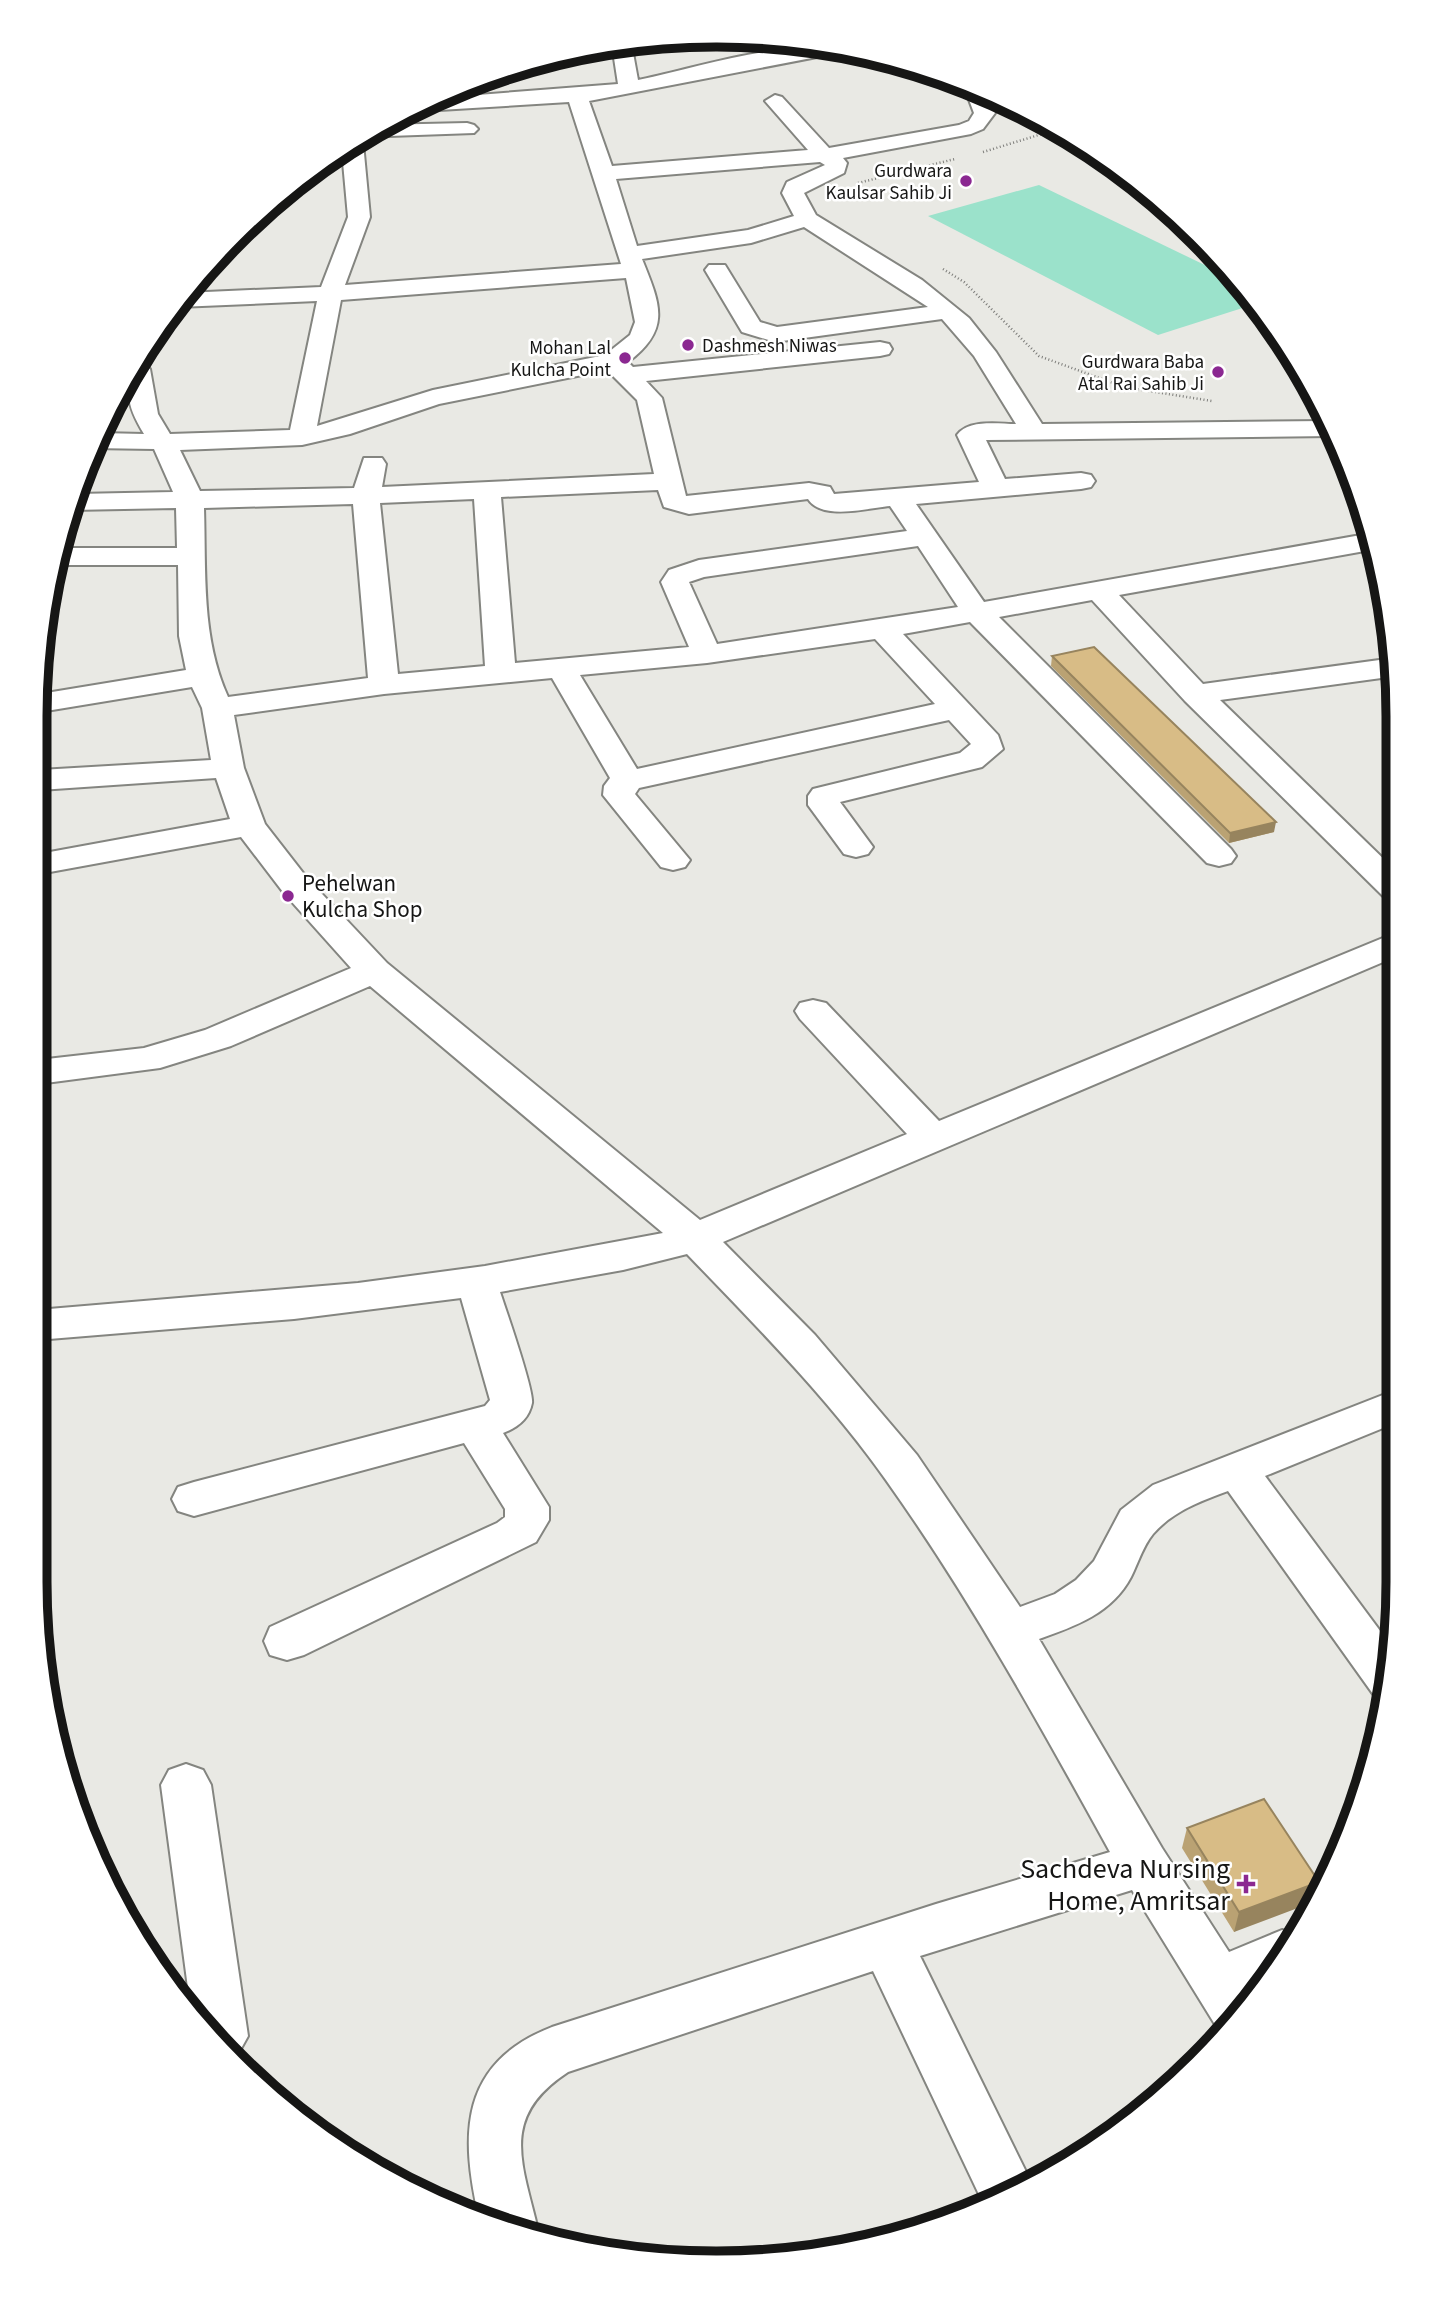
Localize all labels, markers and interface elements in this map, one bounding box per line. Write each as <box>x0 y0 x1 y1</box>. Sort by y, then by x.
place label: Gurdwara Kaulsar Sahib Ji <box>825 158 952 207</box>
marker: Gurdwara Kaulsar Sahib Ji <box>958 173 974 189</box>
place label: Dashmesh Niwas <box>702 333 837 360</box>
place label: Mohan Lal Kulcha Point <box>511 335 612 384</box>
marker: Dashmesh Niwas <box>680 337 696 353</box>
place label: Gurdwara Baba Atal Rai Sahib Ji <box>1078 349 1204 398</box>
marker: Mohan Lal Kulcha Point <box>617 350 633 366</box>
marker: Gurdwara Baba Atal Rai Sahib Ji <box>1210 364 1226 380</box>
place label: Pehelwan Kulcha Shop <box>302 867 423 926</box>
marker: Pehelwan Kulcha Shop <box>280 888 296 904</box>
place label: Sachdeva Nursing Home, Amritsar <box>1020 1849 1230 1921</box>
marker: Sachdeva Nursing Home, Amritsar <box>1236 1874 1256 1894</box>

